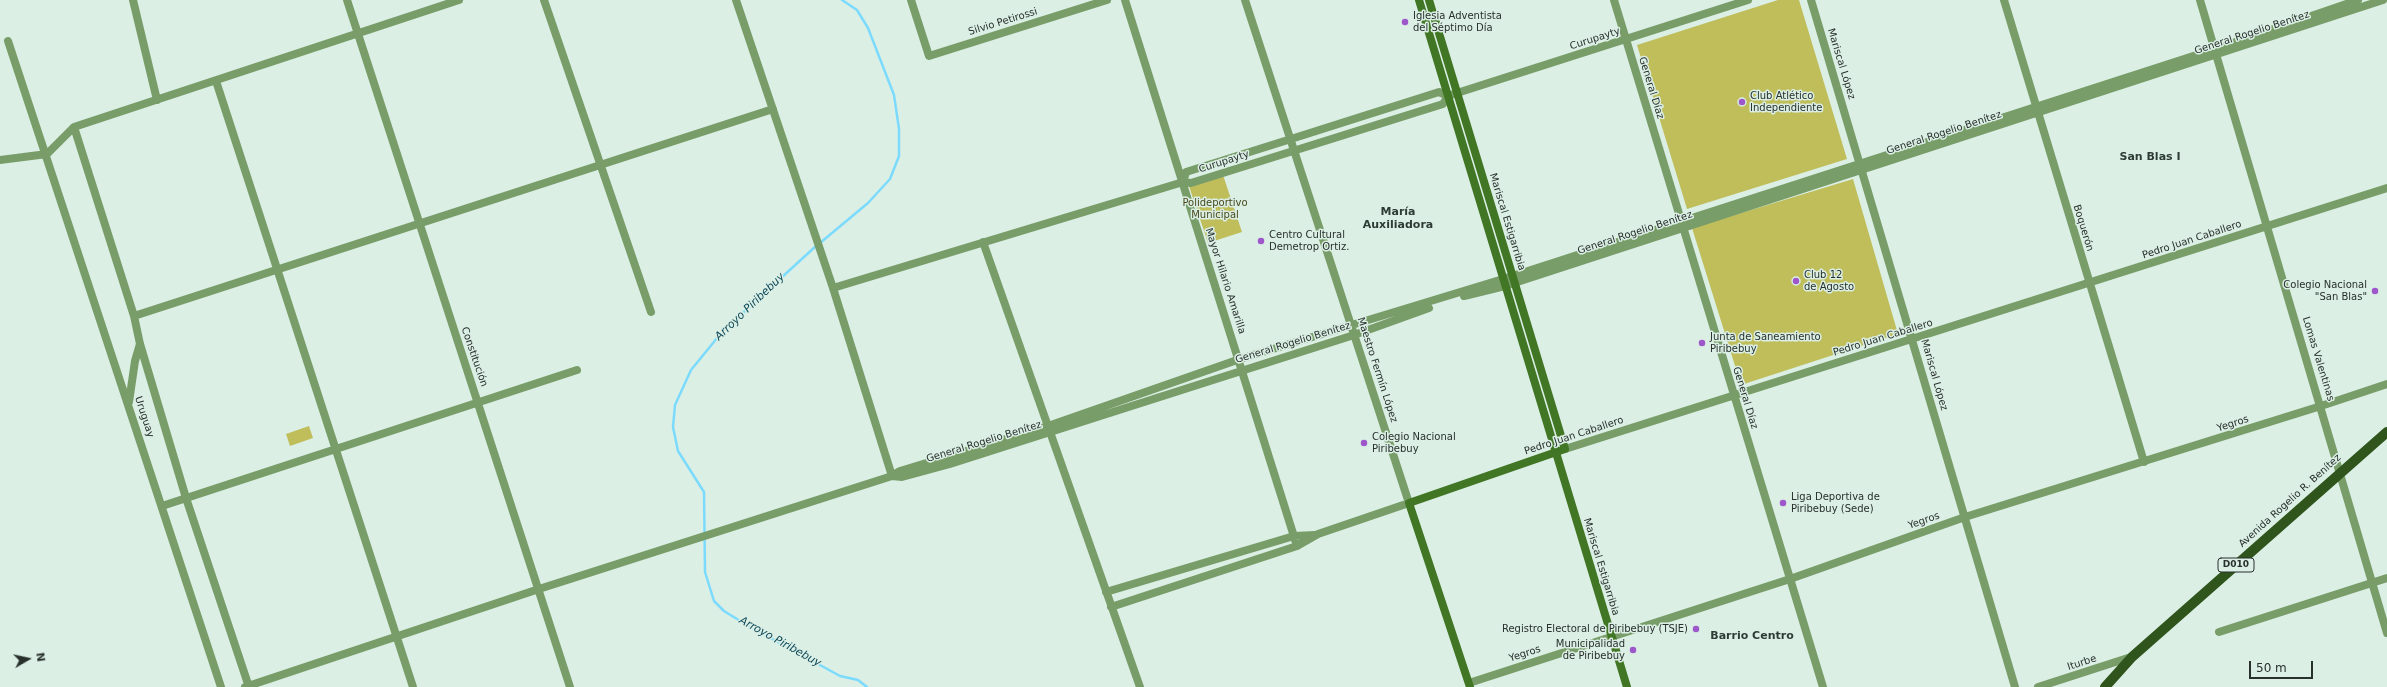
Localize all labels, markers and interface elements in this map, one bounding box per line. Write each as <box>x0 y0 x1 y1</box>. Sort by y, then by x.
street label: Silvio Petirossi <box>967 6 1039 38</box>
street label: General Rogelio Benítez <box>2193 9 2311 57</box>
place label: Iglesia Adventista del Séptimo Día <box>1413 10 1502 34</box>
marker: Iglesia Adventista del Séptimo Día <box>1400 17 1410 27</box>
street label: Curupayty <box>1568 25 1622 53</box>
street label: Mariscal López <box>1824 27 1858 101</box>
street label: General Díaz <box>1636 55 1666 121</box>
place label: Club Atlético Independiente <box>1750 90 1822 114</box>
marker: Club Atlético Independiente <box>1737 97 1747 107</box>
street label: General Rogelio Benítez <box>1885 109 2003 157</box>
street label: Curupayty <box>1197 148 1251 176</box>
district label: San Blas I <box>2119 150 2181 164</box>
street label: Mariscal Estigarribia <box>1486 172 1528 272</box>
park label: Polideportivo Municipal <box>1182 197 1248 220</box>
street label: Boquerón <box>2070 203 2096 253</box>
district label: María Auxiliadora <box>1363 205 1433 231</box>
street label: General Rogelio Benítez <box>1576 209 1694 257</box>
street label: Pedro Juan Caballero <box>2141 218 2243 262</box>
street label: Mayor Hilario Amarilla <box>1202 226 1248 336</box>
place label: Centro Cultural Demetrop Ortiz. <box>1269 229 1349 252</box>
marker: Centro Cultural Demetrop Ortiz. <box>1256 236 1266 246</box>
place label: Club 12 de Agosto <box>1804 269 1854 292</box>
water label: Arroyo Piribebuy <box>712 270 788 344</box>
marker: Club 12 de Agosto <box>1791 276 1801 286</box>
place label: Colegio Nacional "San Blas" <box>2283 279 2367 302</box>
marker: Colegio Nacional "San Blas" <box>2370 286 2380 296</box>
street label: Lomas Valentinas <box>2299 315 2337 403</box>
street label: Maestro Fermín López <box>1354 316 1400 424</box>
street label: Pedro Juan Caballero <box>1832 317 1934 359</box>
street label: General Rogelio Benítez <box>1234 320 1352 366</box>
street label: Constitución <box>458 326 490 388</box>
place label: Junta de Saneamiento Piribebuy <box>1710 331 1821 354</box>
marker: Junta de Saneamiento Piribebuy <box>1697 338 1707 348</box>
street label: Mariscal López <box>1918 338 1950 412</box>
street label: General Díaz <box>1730 365 1760 431</box>
street label: Uruguay <box>132 395 156 439</box>
street label: Yegros <box>2216 413 2250 435</box>
street label: Pedro Juan Caballero <box>1523 414 1625 458</box>
street label: General Rogelio Benítez <box>925 419 1043 465</box>
place label: Colegio Nacional Piribebuy <box>1372 431 1456 454</box>
marker: Colegio Nacional Piribebuy <box>1359 438 1369 448</box>
street label: Avenida Rogelio R. Benítez <box>2236 452 2344 550</box>
place label: Liga Deportiva de Piribebuy (Sede) <box>1791 491 1880 514</box>
marker: Liga Deportiva de Piribebuy (Sede) <box>1778 498 1788 508</box>
street label: Yegros <box>1907 510 1941 532</box>
street label: Mariscal Estigarribia <box>1580 517 1622 617</box>
road number: D010 <box>2218 558 2254 572</box>
water label: Arroyo Piribebuy <box>737 614 823 670</box>
place label: Registro Electoral de Piribebuy (TSJE) <box>1502 623 1688 635</box>
marker: Registro Electoral de Piribebuy (TSJE) <box>1691 624 1701 634</box>
district label: Barrio Centro <box>1710 629 1794 643</box>
place label: Municipalidad de Piribebuy <box>1556 638 1625 662</box>
north arrow <box>8 639 48 679</box>
street label: Yegros <box>1508 643 1542 665</box>
marker: Municipalidad de Piribebuy <box>1628 645 1638 655</box>
text: N <box>33 651 47 663</box>
street label: Iturbe <box>2066 653 2098 673</box>
scale bar <box>2251 653 2315 679</box>
text: 50 m <box>2256 661 2287 675</box>

